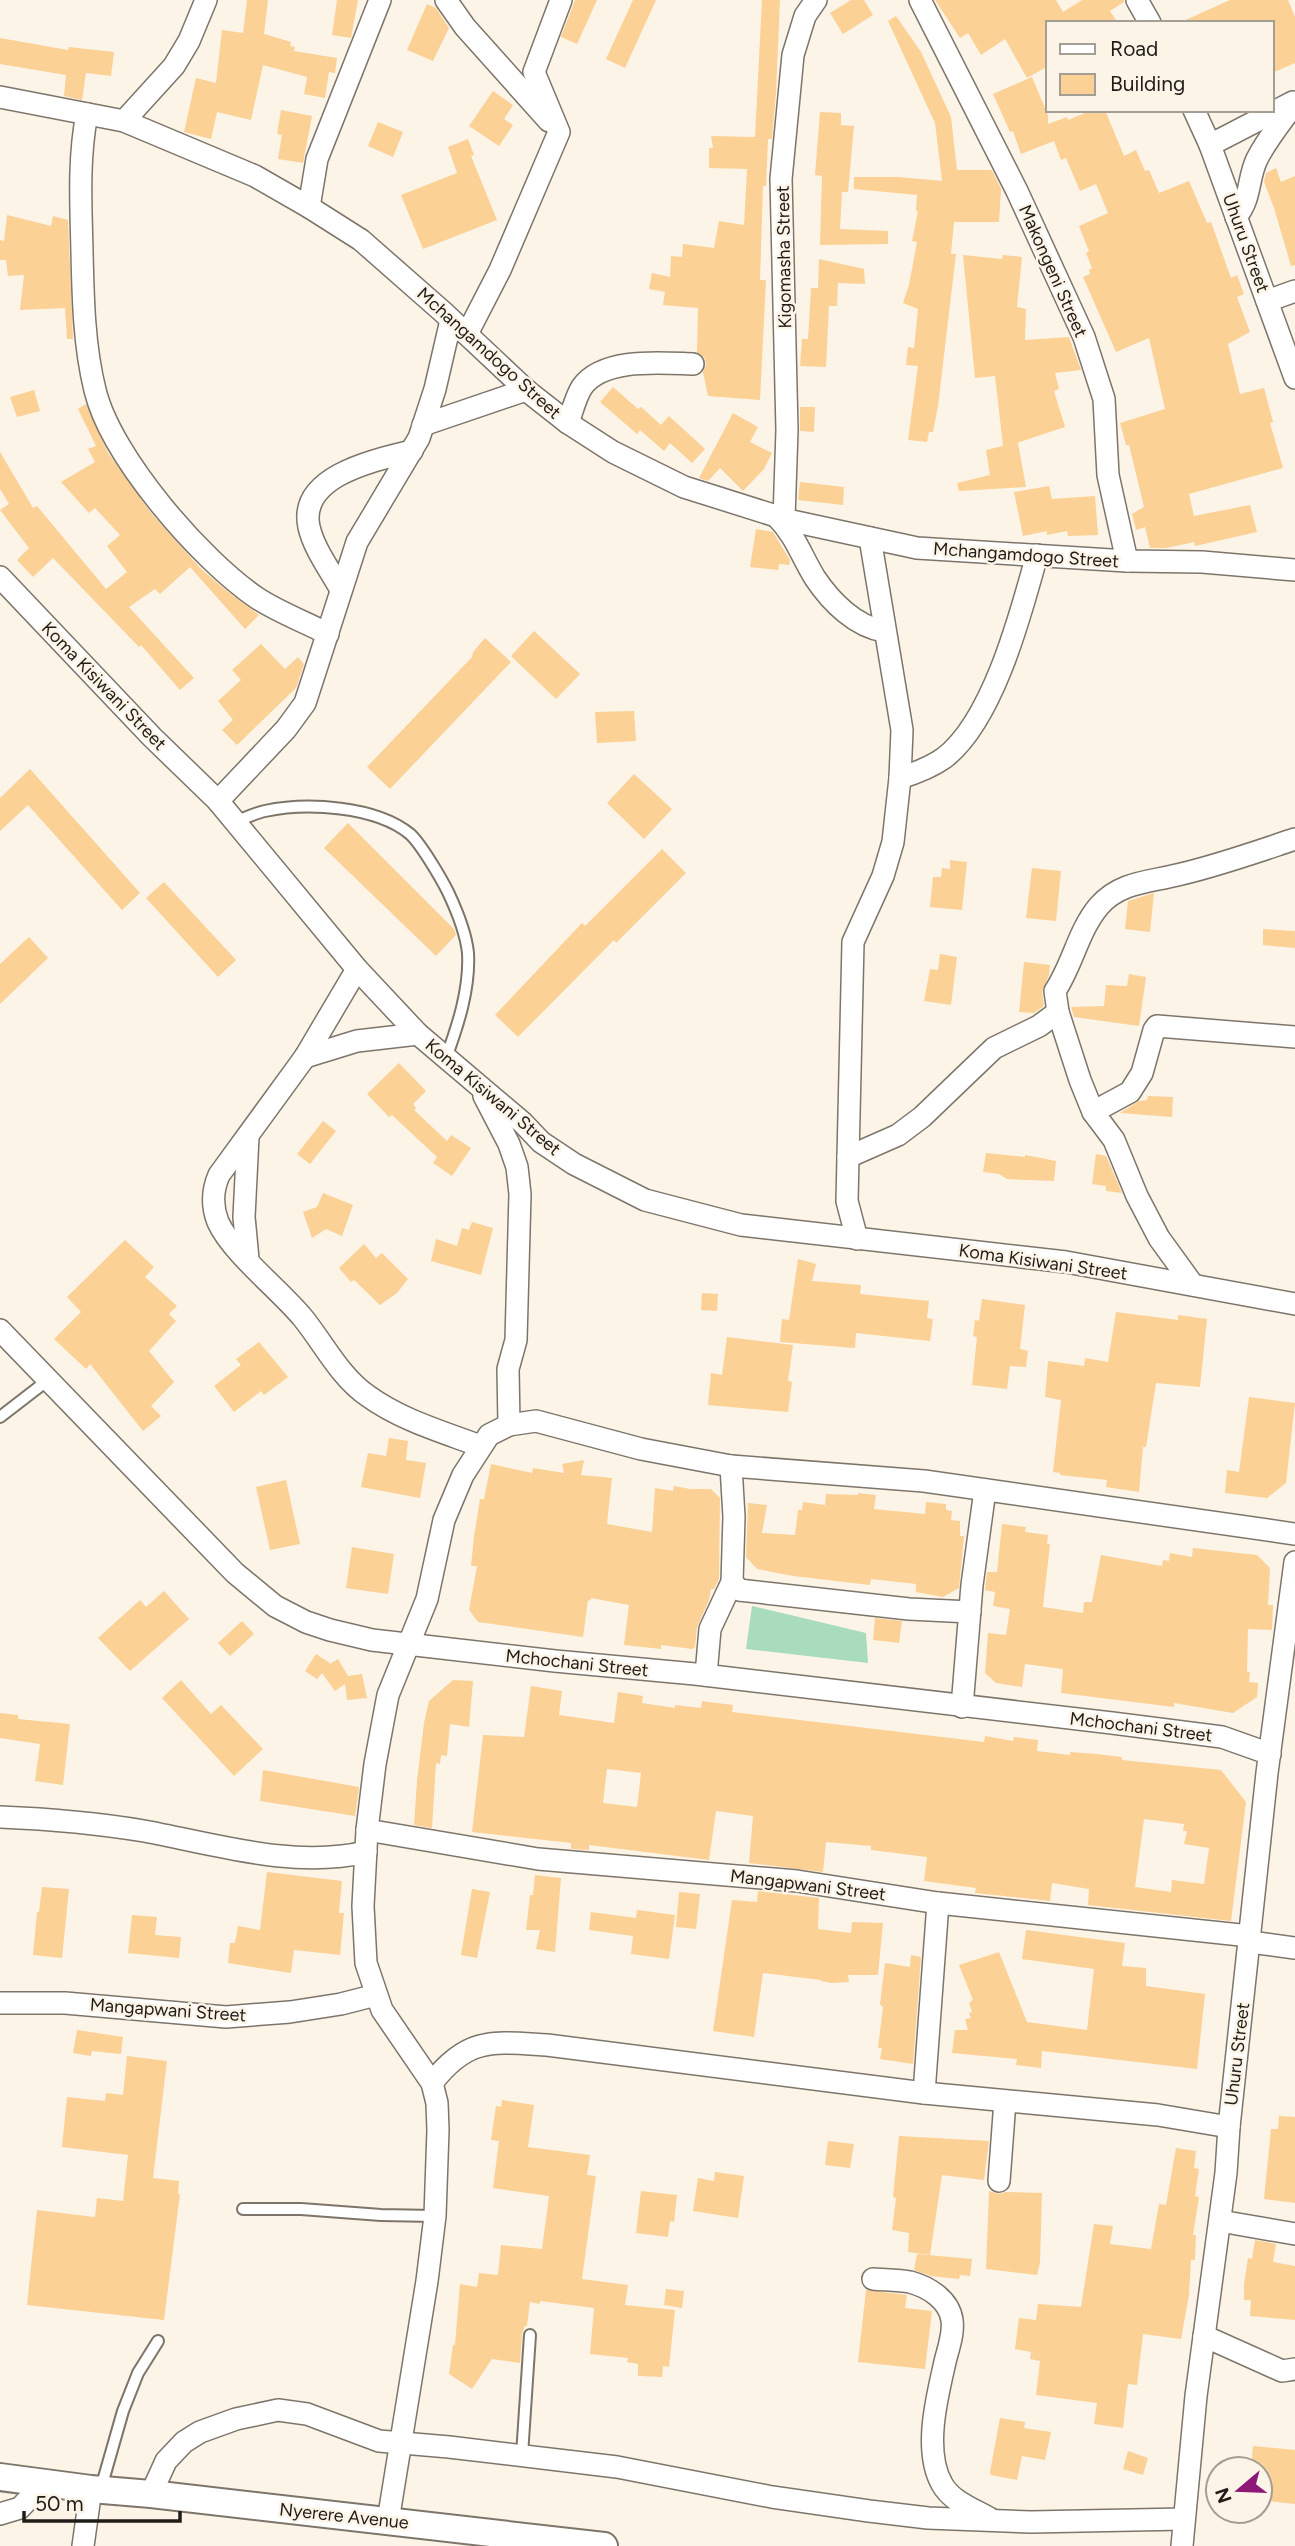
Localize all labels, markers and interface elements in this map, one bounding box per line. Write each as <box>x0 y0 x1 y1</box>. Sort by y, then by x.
legend <box>1046 21 1274 112</box>
text: Road <box>1110 36 1158 61</box>
text: Building <box>1110 71 1185 96</box>
street label: Kigomasha Street <box>772 185 796 329</box>
street label: Uhuru Street <box>1218 190 1274 296</box>
street label: Makongeni Street <box>1014 201 1092 341</box>
street label: Mchangamdogo Street <box>412 283 566 424</box>
street label: Mchangamdogo Street <box>932 538 1120 572</box>
street label: Koma Kisiwani Street <box>37 617 171 755</box>
street label: Koma Kisiwani Street <box>421 1034 565 1160</box>
street label: Koma Kisiwani Street <box>957 1239 1129 1285</box>
street label: Mchochani Street <box>505 1645 650 1681</box>
street label: Mchochani Street <box>1068 1707 1214 1747</box>
street label: Mangapwani Street <box>729 1865 887 1905</box>
street label: Mangapwani Street <box>89 1994 247 2026</box>
street label: Uhuru Street <box>1220 2001 1254 2107</box>
north arrow <box>1204 2455 1274 2525</box>
scale bar <box>24 2480 180 2524</box>
text: N <box>1210 2485 1237 2506</box>
text: 50 m <box>35 2491 84 2516</box>
street label: Nyerere Avenue <box>278 2498 410 2534</box>

